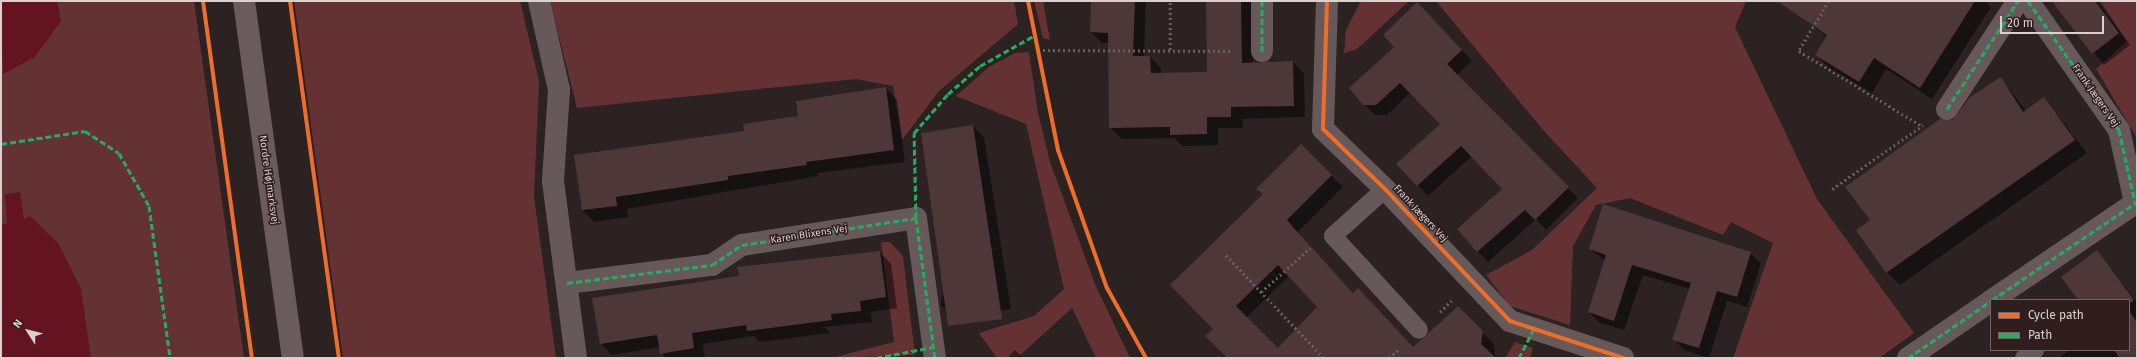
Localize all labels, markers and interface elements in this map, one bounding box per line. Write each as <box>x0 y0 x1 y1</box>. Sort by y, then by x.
scale bar <box>2002 8 2106 34</box>
text: 20 m <box>2007 16 2033 30</box>
street label: Frank Jægers Vej <box>2069 62 2121 130</box>
street label: Nordre Højmarksvej <box>256 135 280 225</box>
street label: Frank Jægers Vej <box>1390 183 1450 245</box>
street label: Karen Blixens Vej <box>770 223 848 247</box>
legend <box>1990 299 2130 351</box>
text: Cycle path <box>2028 308 2084 322</box>
north arrow <box>8 311 48 351</box>
text: N <box>10 317 25 330</box>
text: Path <box>2028 328 2052 342</box>

